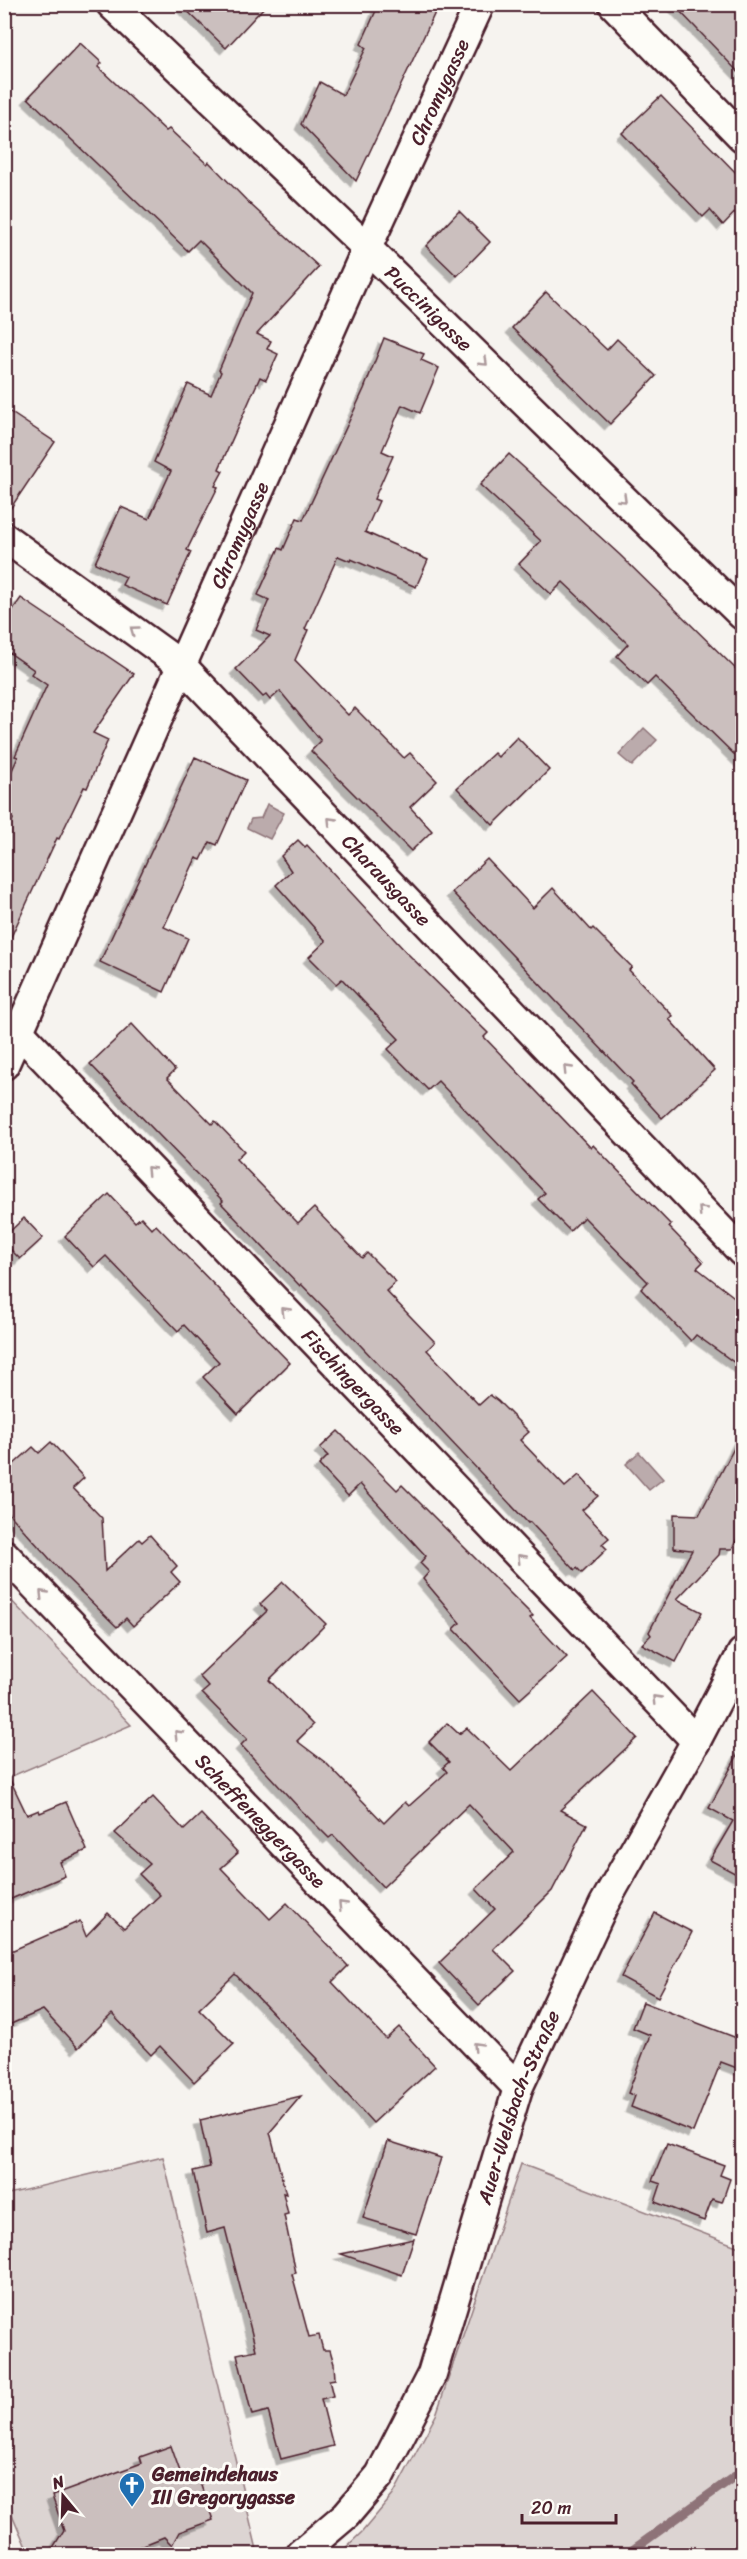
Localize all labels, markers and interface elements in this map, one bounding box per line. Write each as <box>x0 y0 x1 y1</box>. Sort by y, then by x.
street label: Chromygasse <box>399 32 479 151</box>
street label: Puccinigasse <box>376 256 481 360</box>
one-way arrow <box>476 355 487 366</box>
street label: Chromygasse <box>200 475 279 594</box>
one-way arrow <box>616 491 627 502</box>
one-way arrow <box>129 627 140 638</box>
one-way arrow <box>327 818 338 828</box>
street label: Charausgasse <box>333 825 440 935</box>
one-way arrow <box>564 1065 575 1076</box>
one-way arrow <box>147 1166 158 1177</box>
one-way arrow <box>698 1206 709 1216</box>
one-way arrow <box>281 1307 292 1317</box>
street label: Fischingergasse <box>293 1320 414 1444</box>
one-way arrow <box>518 1555 529 1566</box>
one-way arrow <box>39 1590 50 1600</box>
one-way arrow <box>652 1696 663 1706</box>
one-way arrow <box>175 1731 186 1742</box>
street label: Scheffeneggergasse <box>186 1744 335 1897</box>
one-way arrow <box>339 1902 350 1913</box>
street label: Auer-Welsbach-Straße <box>466 2004 570 2209</box>
one-way arrow <box>474 2043 485 2054</box>
place label: Gemeindehaus III Gregorygasse <box>151 2457 296 2515</box>
north arrow <box>33 2466 93 2526</box>
text: N <box>47 2466 69 2498</box>
church icon: Gemeindehaus III Gregorygasse <box>117 2470 147 2508</box>
scale bar <box>522 2487 616 2525</box>
text: 20 m <box>531 2492 571 2524</box>

